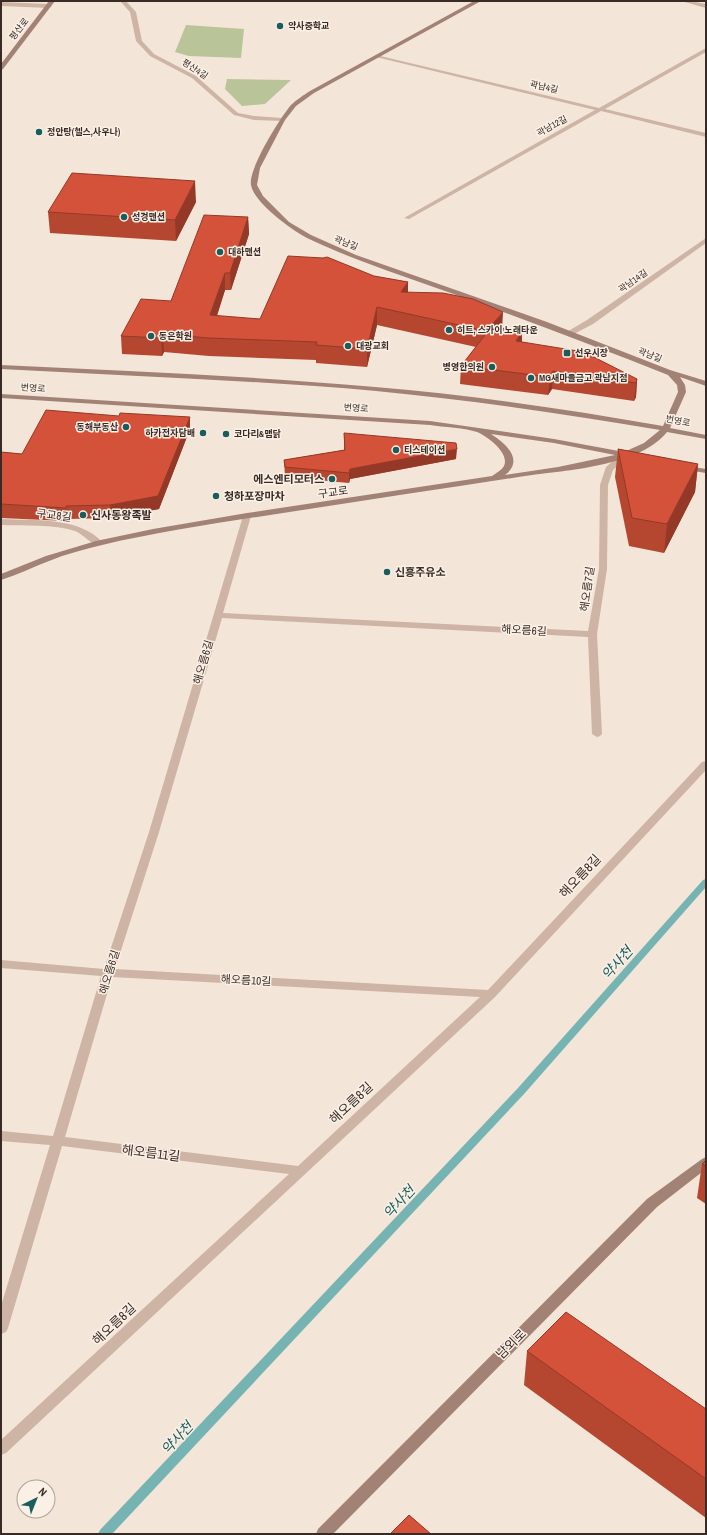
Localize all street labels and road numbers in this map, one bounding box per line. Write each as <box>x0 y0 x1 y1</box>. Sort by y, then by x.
street label: 평산로 <box>7 16 31 42</box>
street label: 평산4길 <box>180 56 210 82</box>
street label: 곽남4길 <box>529 78 559 96</box>
street label: 곽남12길 <box>535 113 569 139</box>
street label: 곽남길 <box>332 233 360 253</box>
street label: 곽남14길 <box>616 267 650 295</box>
street label: 곽남길 <box>636 345 664 365</box>
street label: 번영로 <box>20 381 46 395</box>
street label: 번영로 <box>343 401 369 415</box>
street label: 번영로 <box>665 413 691 429</box>
street label: 구교로 <box>317 483 349 501</box>
street label: 구교8길 <box>36 506 72 524</box>
street label: 해오름7길 <box>577 565 597 613</box>
street label: 해오름6길 <box>501 622 547 638</box>
street label: 해오름6길 <box>190 638 216 686</box>
street label: 해오름8길 <box>555 851 605 901</box>
street label: 해오름6길 <box>96 948 122 996</box>
street label: 해오름10길 <box>220 972 272 988</box>
street label: 해오름8길 <box>326 1078 376 1128</box>
street label: 해오름11길 <box>121 1141 181 1165</box>
street label: 해오름8길 <box>89 1299 139 1349</box>
street label: 남외로 <box>492 1325 530 1363</box>

